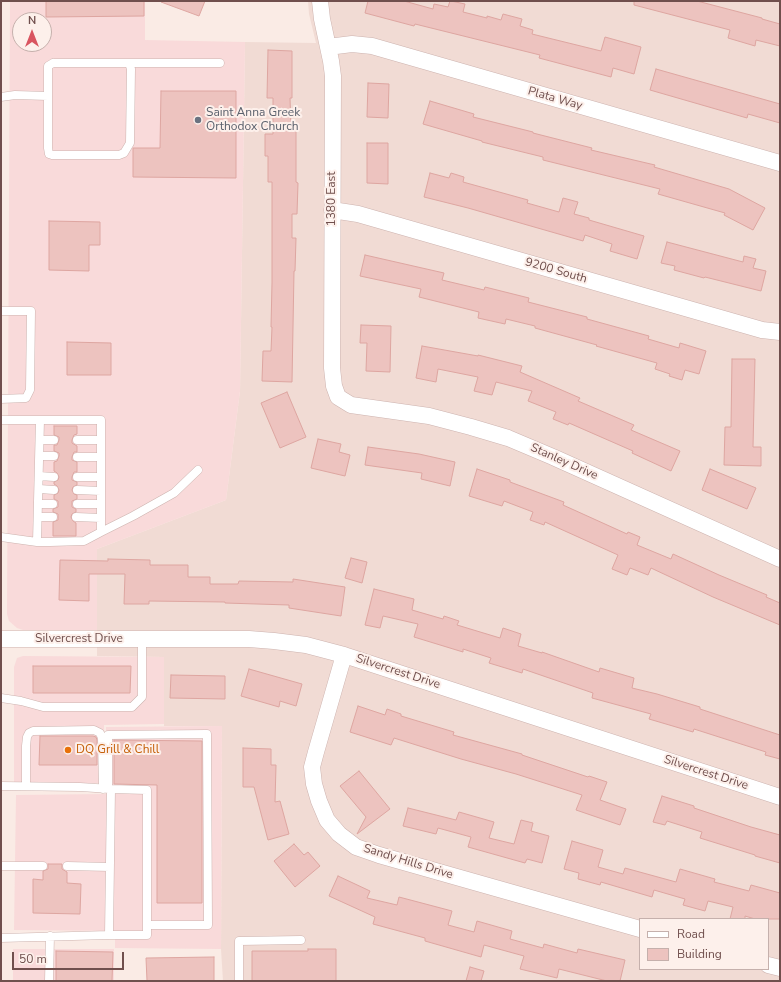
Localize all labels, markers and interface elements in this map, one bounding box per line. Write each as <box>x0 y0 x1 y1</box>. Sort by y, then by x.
north arrow <box>12 12 52 52</box>
text: N <box>28 13 36 28</box>
street label: Plata Way <box>526 84 584 114</box>
place label: Saint Anna Greek Orthodox Church <box>206 106 300 134</box>
marker: Saint Anna Greek Orthodox Church <box>193 115 203 125</box>
street label: 1380 East <box>325 171 339 227</box>
street label: 9200 South <box>523 255 589 287</box>
street label: Stanley Drive <box>528 441 600 483</box>
street label: Silvercrest Drive <box>35 632 123 646</box>
street label: Silvercrest Drive <box>354 652 442 692</box>
place label: DQ Grill & Chill <box>76 743 159 757</box>
marker: DQ Grill & Chill <box>63 745 73 755</box>
street label: Silvercrest Drive <box>662 753 750 793</box>
street label: Sandy Hills Drive <box>361 842 455 882</box>
legend <box>639 918 769 970</box>
text: Road <box>677 926 705 942</box>
scale bar <box>14 944 126 970</box>
text: Building <box>677 946 722 962</box>
text: 50 m <box>19 951 47 967</box>

